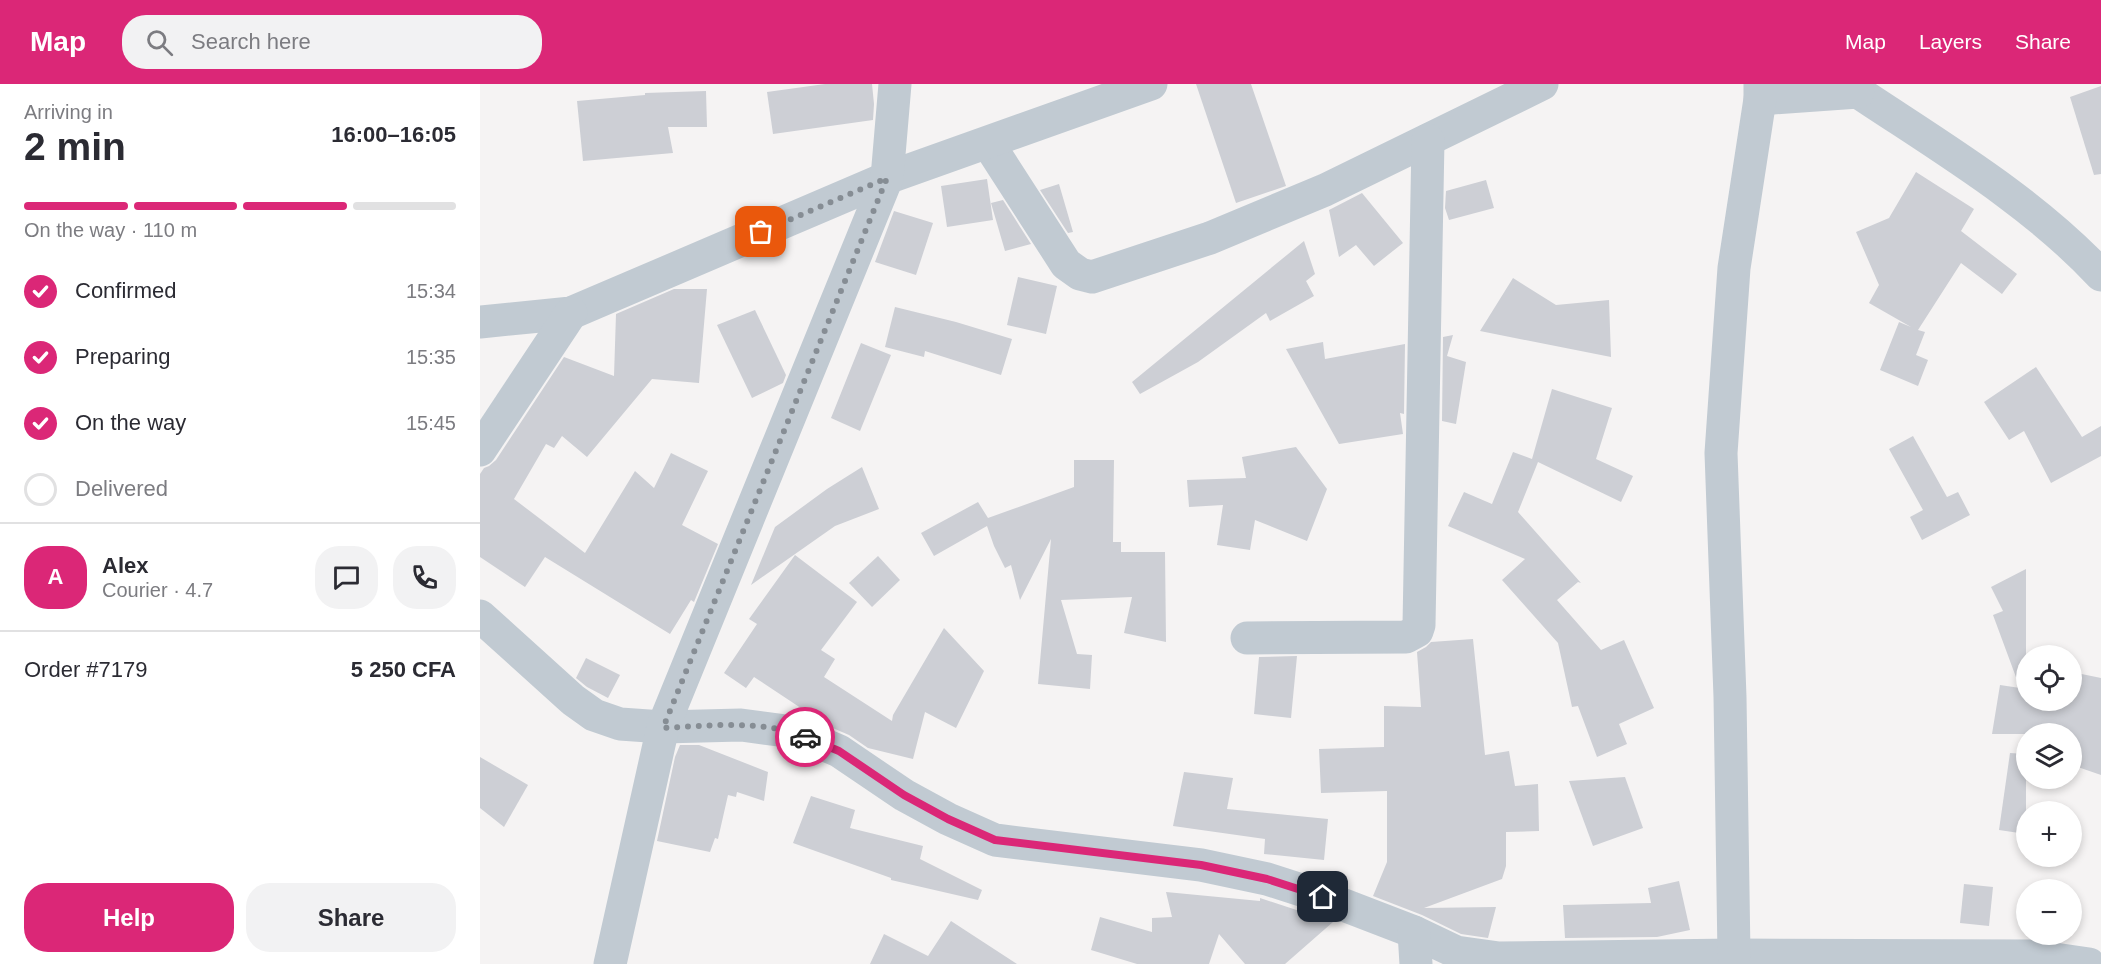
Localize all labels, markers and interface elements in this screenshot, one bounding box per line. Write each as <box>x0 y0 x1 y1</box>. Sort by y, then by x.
search box <box>122 15 542 69</box>
text: Map <box>30 26 86 57</box>
icon: search <box>143 26 176 59</box>
text: Search here <box>191 29 311 54</box>
text: Map <box>1845 30 1886 53</box>
text: Layers <box>1919 30 1982 53</box>
text: Share <box>2015 30 2071 53</box>
text: Arriving in <box>24 101 113 123</box>
text: 16:00–16:05 <box>331 122 456 147</box>
text: 2 min <box>24 125 126 168</box>
pin <box>735 206 786 257</box>
icon: bag <box>744 215 777 248</box>
text: On the way · 110 m <box>24 219 197 241</box>
icon: check <box>24 275 57 308</box>
text: Confirmed <box>75 278 176 303</box>
text: 15:34 <box>406 280 456 302</box>
icon: check <box>24 341 57 374</box>
text: Preparing <box>75 344 170 369</box>
text: 15:35 <box>406 346 456 368</box>
icon: check <box>24 407 57 440</box>
text: On the way <box>75 410 186 435</box>
text: 15:45 <box>406 412 456 434</box>
text: Delivered <box>75 476 168 501</box>
button: chat <box>315 546 378 609</box>
button: phone <box>393 546 456 609</box>
text: Alex <box>102 553 148 578</box>
text: A <box>48 564 63 589</box>
text: Courier · 4.7 <box>102 579 213 601</box>
map controls <box>2016 645 2082 945</box>
button: locate <box>2016 645 2082 711</box>
text: Order #7179 <box>24 657 148 682</box>
text: 5 250 CFA <box>351 657 456 682</box>
courier <box>775 707 835 767</box>
icon: car <box>789 721 822 754</box>
button: layers <box>2016 723 2082 789</box>
button: + <box>2016 801 2082 867</box>
pin <box>1297 871 1348 922</box>
button: − <box>2016 879 2082 945</box>
icon: home <box>1306 880 1339 913</box>
button: Help <box>24 883 234 952</box>
button: Share <box>246 883 456 952</box>

